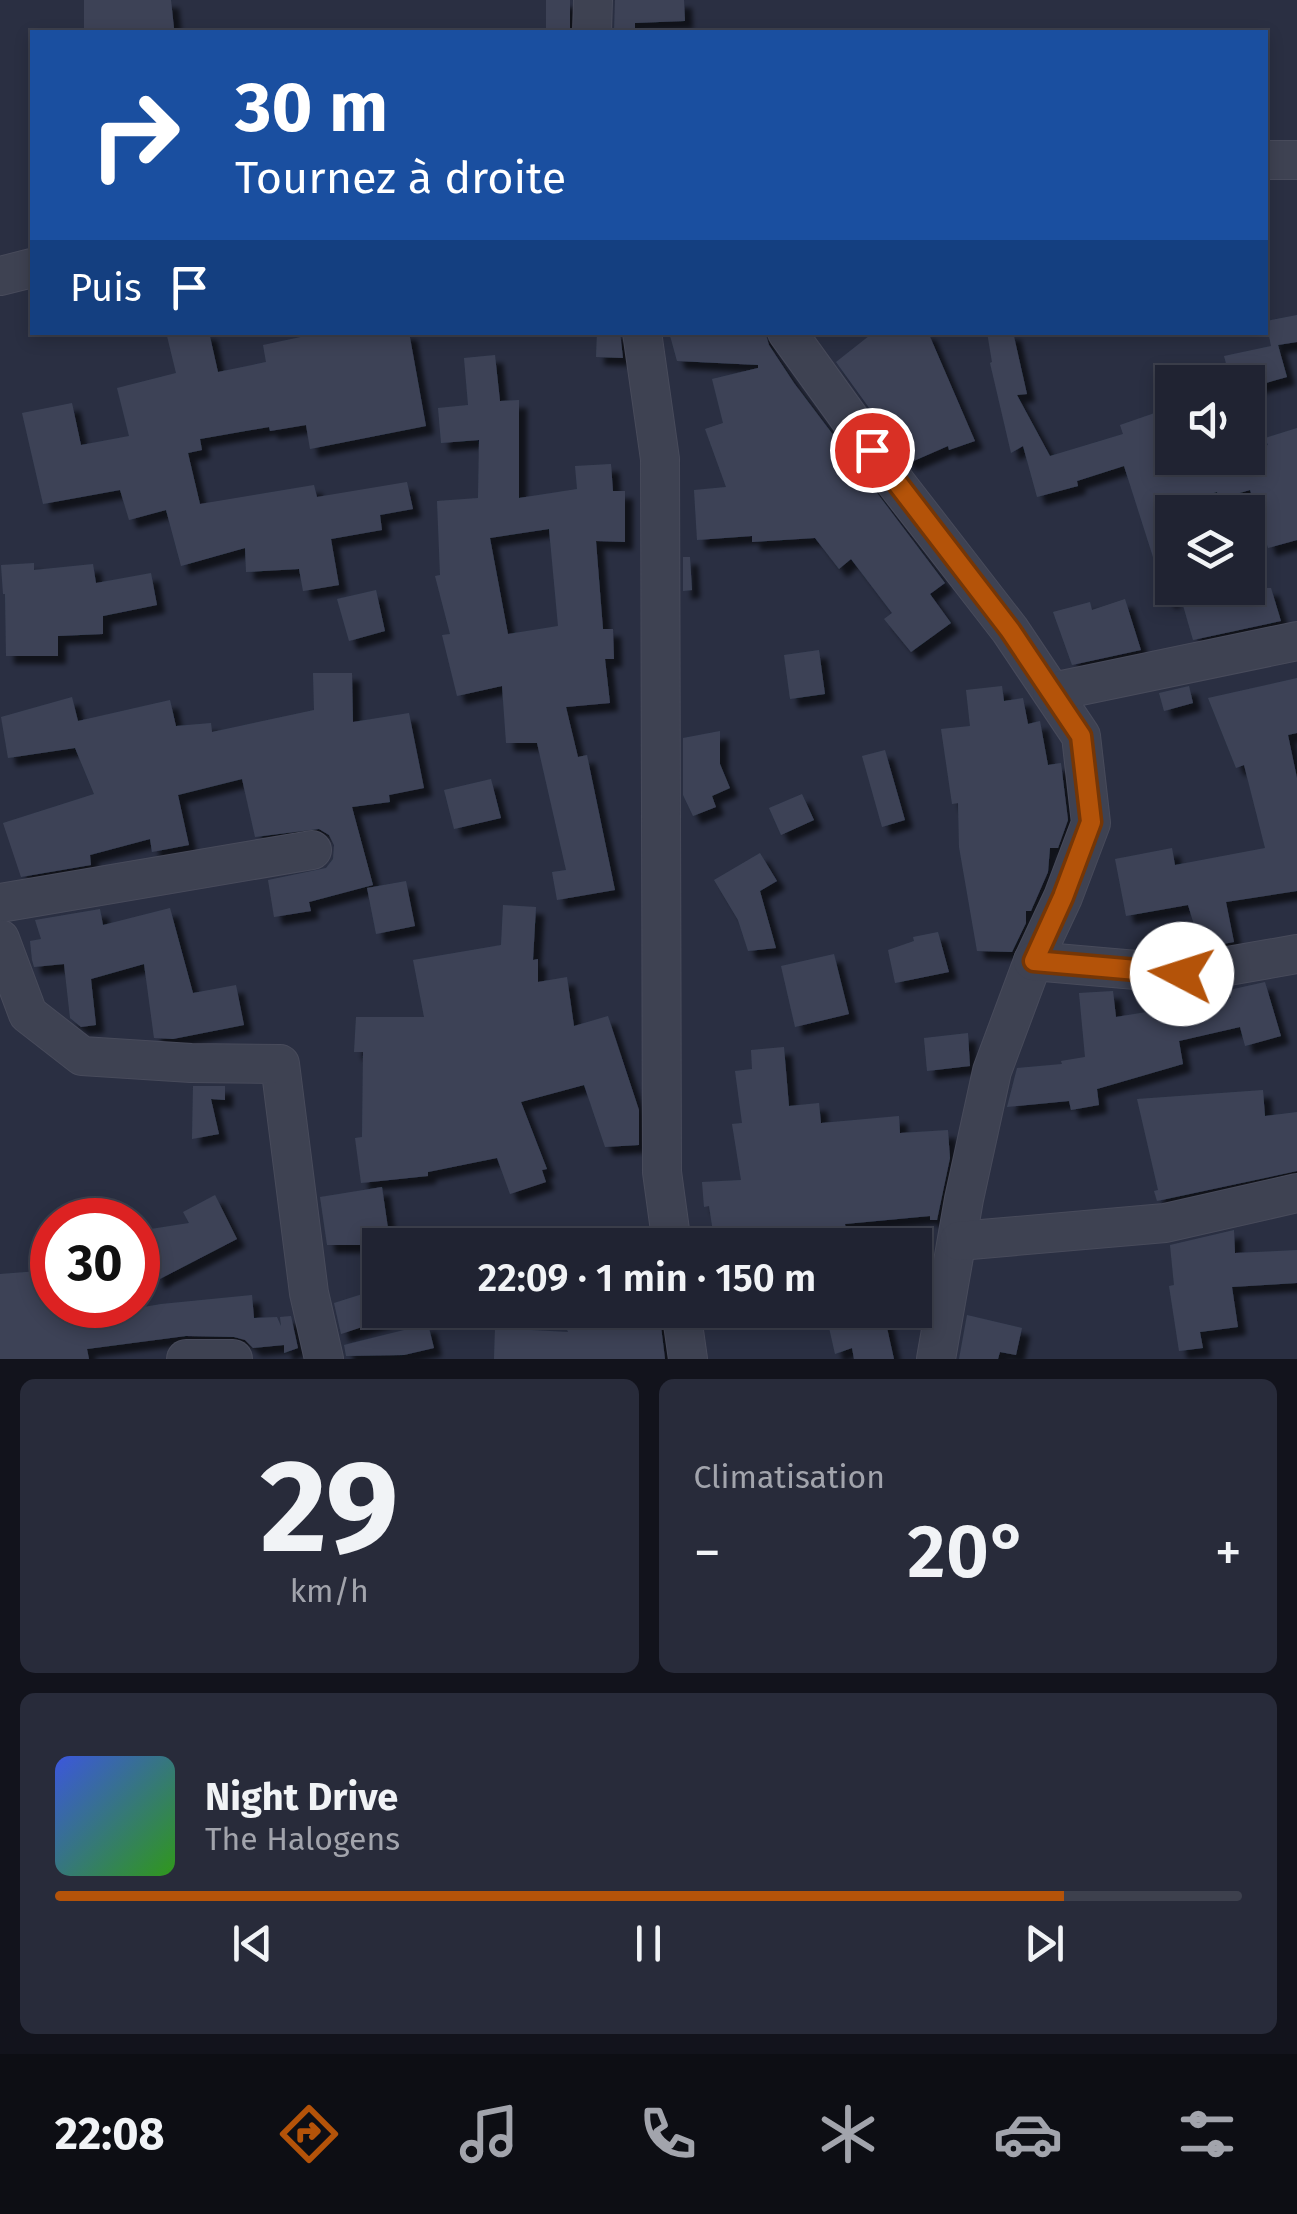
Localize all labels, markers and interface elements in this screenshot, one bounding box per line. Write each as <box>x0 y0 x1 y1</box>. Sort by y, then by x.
text: 30 m <box>235 66 388 150</box>
icon: right <box>70 70 200 200</box>
text: Tournez à droite <box>235 151 566 205</box>
icon: arrive <box>162 260 217 315</box>
text: Puis <box>70 265 142 311</box>
map controls <box>1155 365 1265 605</box>
button: sound <box>1155 365 1265 475</box>
pin <box>830 408 915 493</box>
icon: arrive <box>845 423 900 478</box>
button: layers <box>1155 495 1265 605</box>
position arrow <box>1130 922 1234 1026</box>
speed limit sign: 30 <box>30 1198 160 1328</box>
text: 22:09 · 1 min · 150 m <box>478 1255 816 1301</box>
text: 29 <box>260 1429 399 1585</box>
text: Climatisation <box>694 1458 885 1496</box>
text: 20° <box>907 1507 1028 1597</box>
text: − <box>694 1520 721 1586</box>
text: + <box>1215 1520 1242 1586</box>
text: km/h <box>290 1572 369 1610</box>
text: Night Drive <box>205 1774 398 1820</box>
text: The Halogens <box>205 1820 400 1858</box>
icon: previous <box>225 1916 280 1971</box>
icon: pause <box>621 1916 676 1971</box>
icon: next <box>1017 1916 1072 1971</box>
icon: directions <box>274 2099 344 2169</box>
icon: music <box>454 2099 524 2169</box>
icon: phone <box>633 2099 703 2169</box>
icon: climate <box>813 2099 883 2169</box>
icon: car <box>993 2099 1063 2169</box>
icon: filters <box>1172 2099 1242 2169</box>
text: 22:08 <box>55 2107 165 2161</box>

